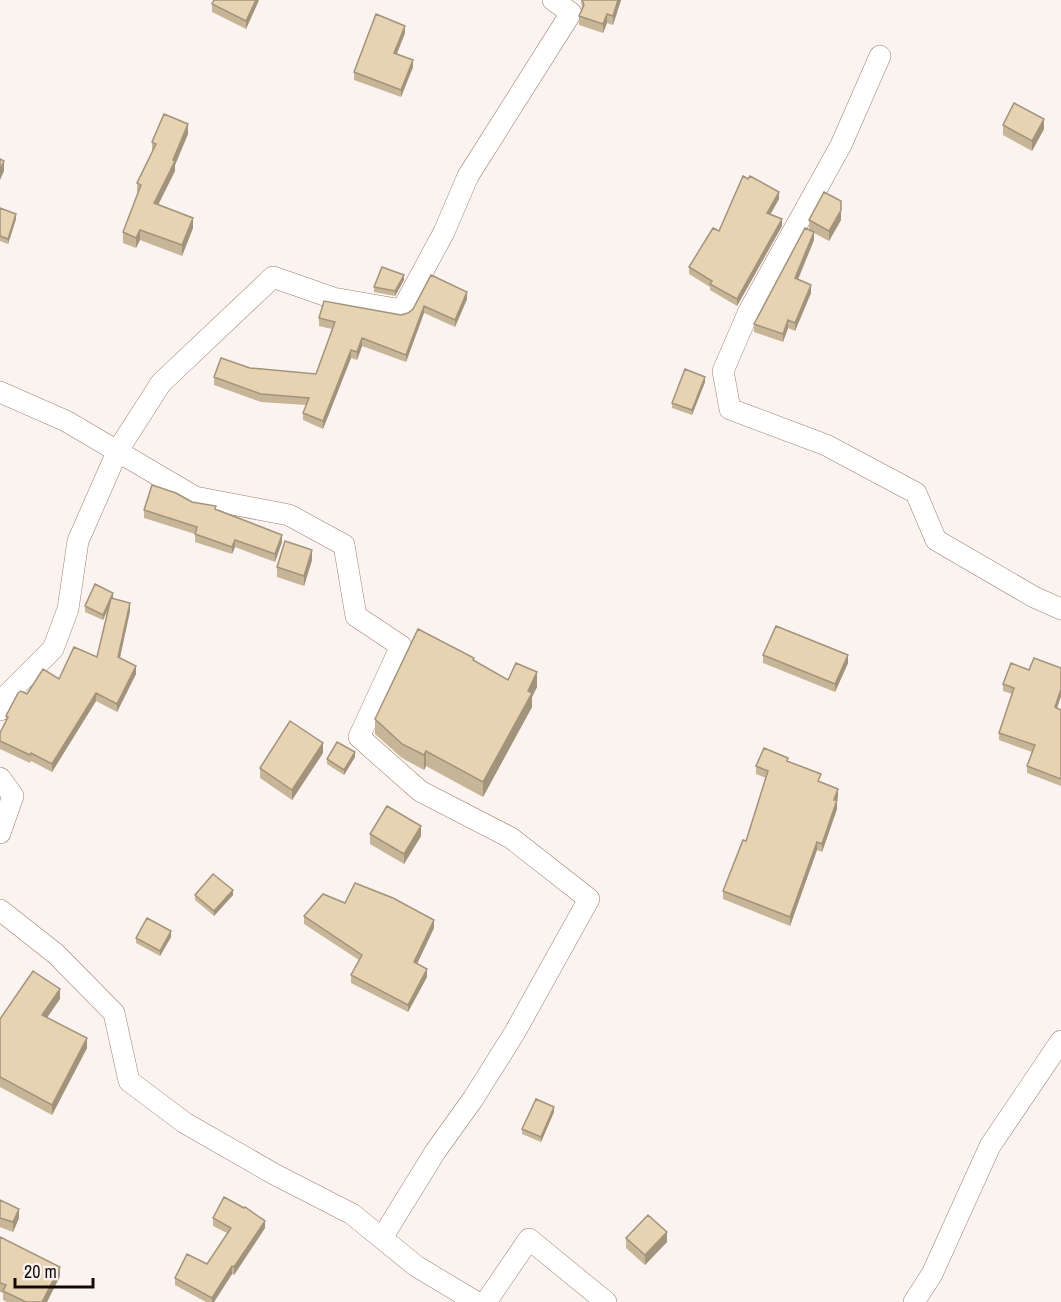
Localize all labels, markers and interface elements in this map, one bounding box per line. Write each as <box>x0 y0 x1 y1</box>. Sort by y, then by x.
scale bar <box>15 1251 93 1289</box>
text: 20 m <box>24 1259 57 1284</box>

